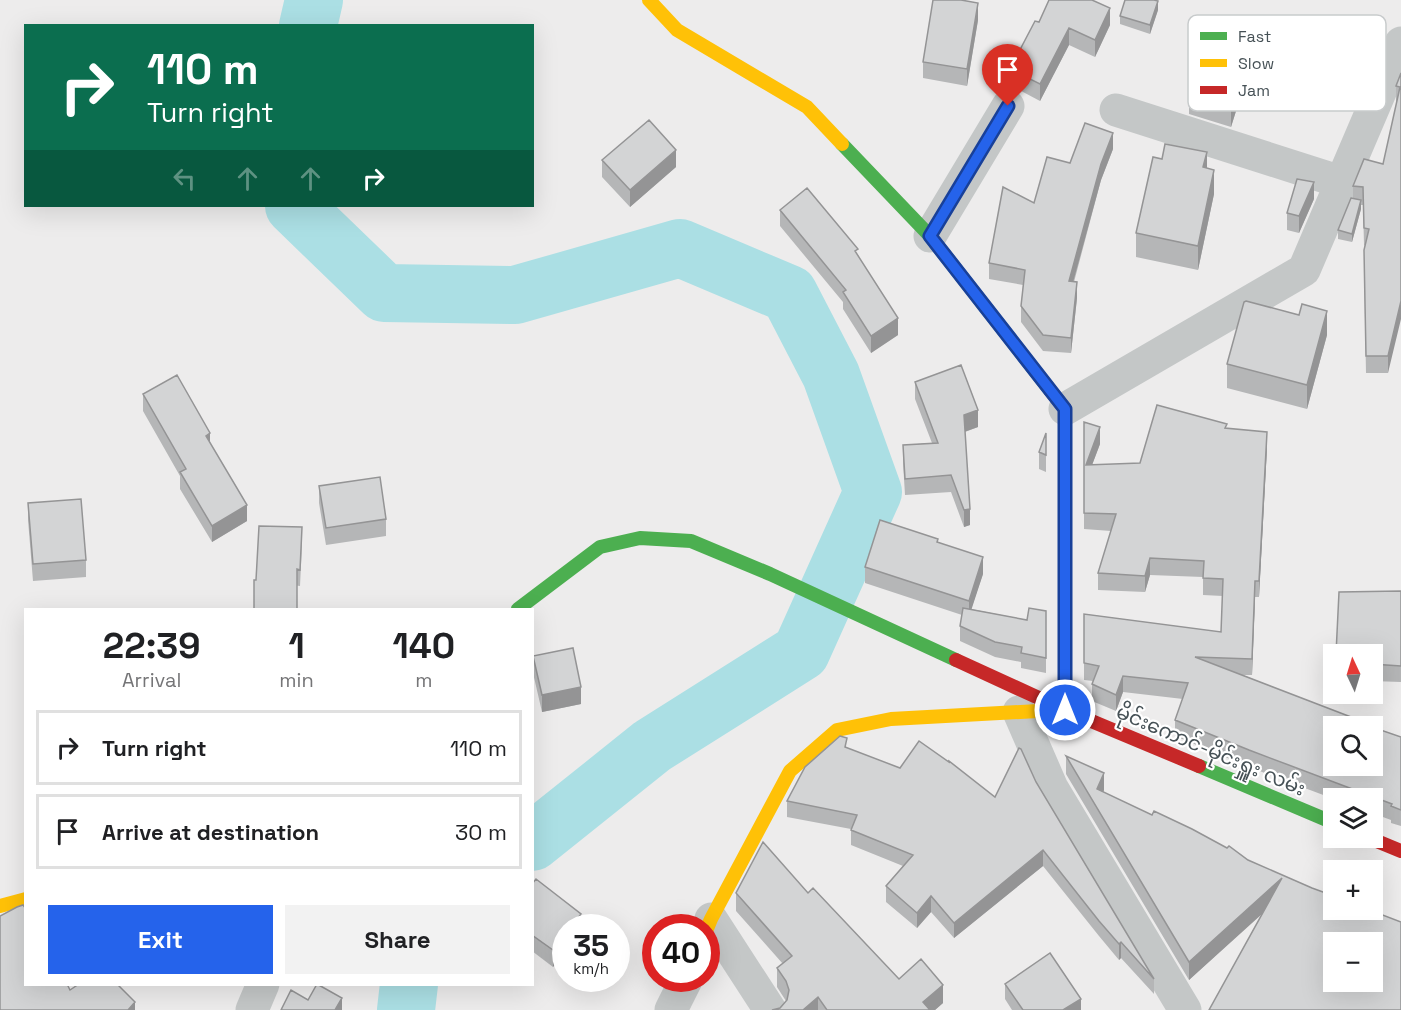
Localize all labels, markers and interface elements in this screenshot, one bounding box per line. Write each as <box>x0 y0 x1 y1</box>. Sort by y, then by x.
legend <box>1188 15 1386 111</box>
text: Fast <box>1238 26 1271 47</box>
text: 110 m <box>147 43 259 96</box>
pin <box>982 44 1033 106</box>
icon: right <box>48 48 126 126</box>
icon: arrive <box>991 53 1024 86</box>
text: Slow <box>1238 53 1274 74</box>
text: Jam <box>1238 80 1270 101</box>
text: Turn right <box>147 95 274 130</box>
icon: left <box>168 162 201 195</box>
icon: ahead <box>231 162 264 195</box>
icon: ahead <box>294 162 327 195</box>
icon: right <box>357 162 390 195</box>
text: 22:39 <box>103 623 201 669</box>
text: 1 <box>288 623 305 669</box>
text: 140 <box>393 623 455 669</box>
north arrow <box>1323 644 1383 704</box>
map controls <box>1323 644 1383 992</box>
text: Arrival <box>122 667 181 693</box>
text: min <box>279 667 314 693</box>
text: m <box>415 667 432 693</box>
position arrow <box>1033 678 1097 742</box>
street label: မိုင်းကောင်-မိုင်းရှူး လမ်း <box>1111 697 1310 805</box>
button: search <box>1323 716 1383 776</box>
icon: right <box>51 731 84 764</box>
text: Turn right <box>102 734 207 762</box>
text: 110 m <box>450 734 507 762</box>
button: layers <box>1323 788 1383 848</box>
icon: arrive <box>51 815 84 848</box>
text: Arrive at destination <box>102 818 319 846</box>
text: 30 m <box>455 818 507 846</box>
button: + <box>1323 860 1383 920</box>
button: Exit <box>48 905 273 974</box>
button: Share <box>285 905 510 974</box>
speed limit sign: 40 <box>642 914 720 992</box>
text: 35 <box>573 926 609 965</box>
button: − <box>1323 932 1383 992</box>
text: km/h <box>573 959 609 978</box>

